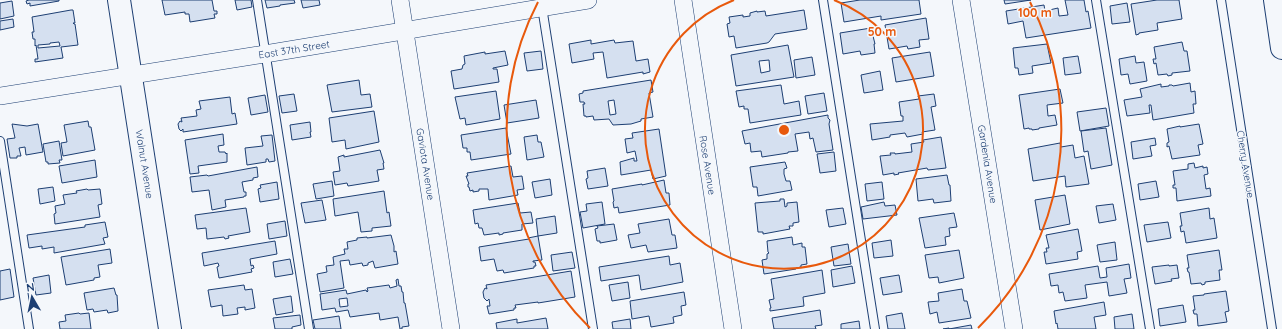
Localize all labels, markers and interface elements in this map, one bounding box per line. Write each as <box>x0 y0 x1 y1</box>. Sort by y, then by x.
text: 100 m <box>1018 5 1052 20</box>
text: 50 m <box>868 24 896 39</box>
street label: East 37th Street <box>257 37 331 62</box>
centre of rings <box>777 123 791 137</box>
street label: Gardenia Avenue <box>975 124 1000 205</box>
street label: Gaviota Avenue <box>413 127 438 201</box>
street label: Walnut Avenue <box>133 129 156 200</box>
street label: Cherry Avenue <box>1234 129 1257 199</box>
street label: Rose Avenue <box>696 134 719 196</box>
north arrow <box>12 277 52 317</box>
text: N <box>25 280 36 295</box>

